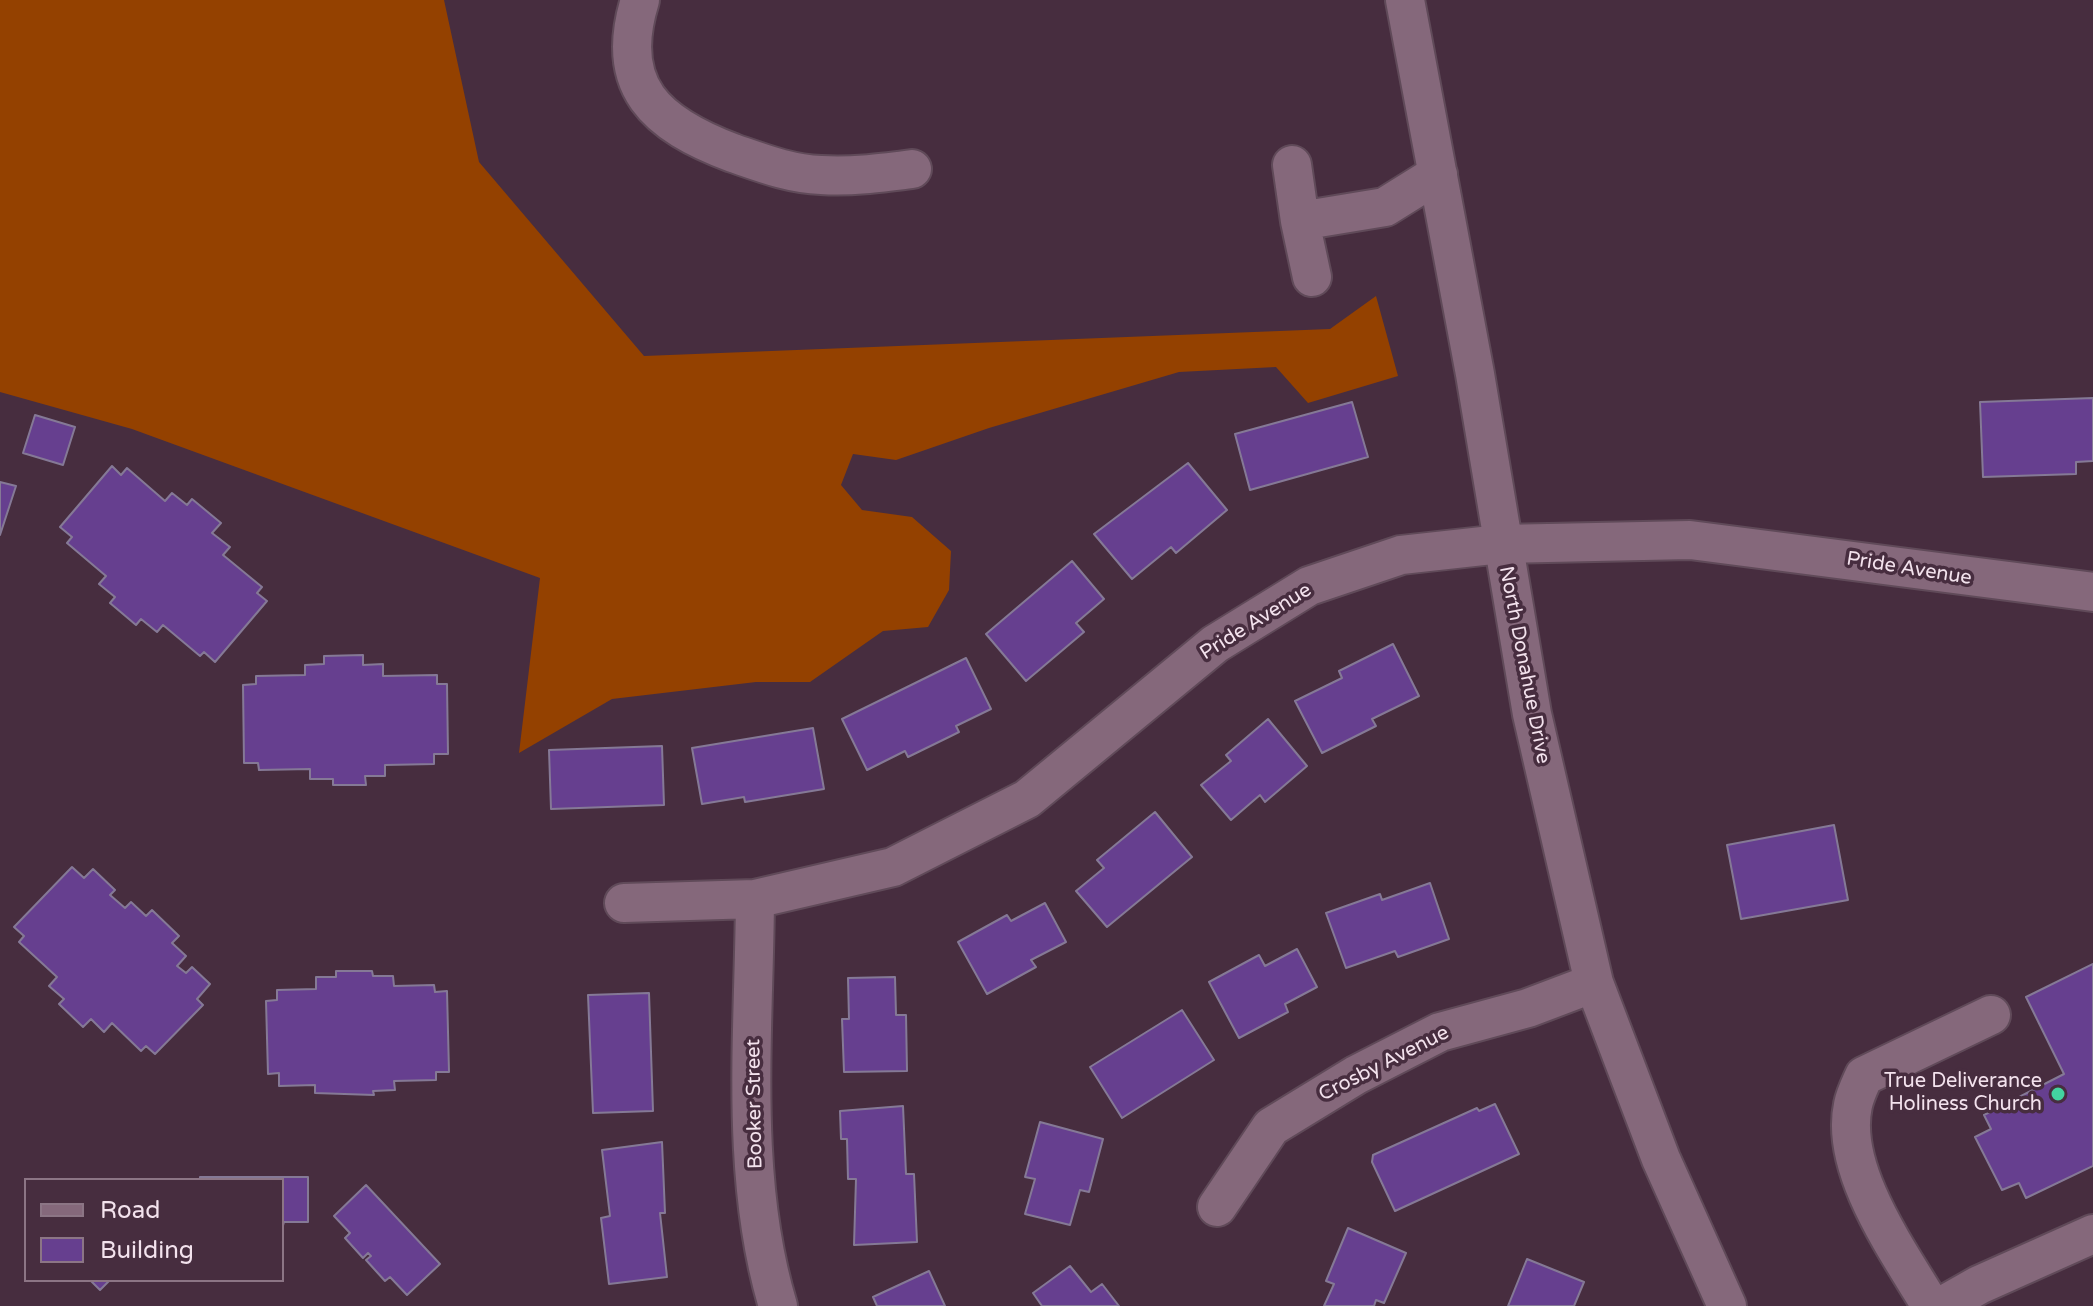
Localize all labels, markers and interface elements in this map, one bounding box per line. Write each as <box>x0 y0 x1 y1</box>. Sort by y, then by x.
street label: Pride Avenue <box>1845 547 1973 591</box>
street label: North Donahue Drive <box>1493 564 1555 766</box>
street label: Pride Avenue <box>1196 578 1316 666</box>
street label: Crosby Avenue <box>1315 1021 1453 1107</box>
street label: Booker Street <box>742 1039 768 1169</box>
place label: True Deliverance Holiness Church <box>1884 1070 2042 1117</box>
marker: True Deliverance Holiness Church <box>2049 1085 2067 1103</box>
legend <box>24 1178 284 1282</box>
text: Road <box>100 1196 160 1225</box>
text: Building <box>100 1236 194 1265</box>

